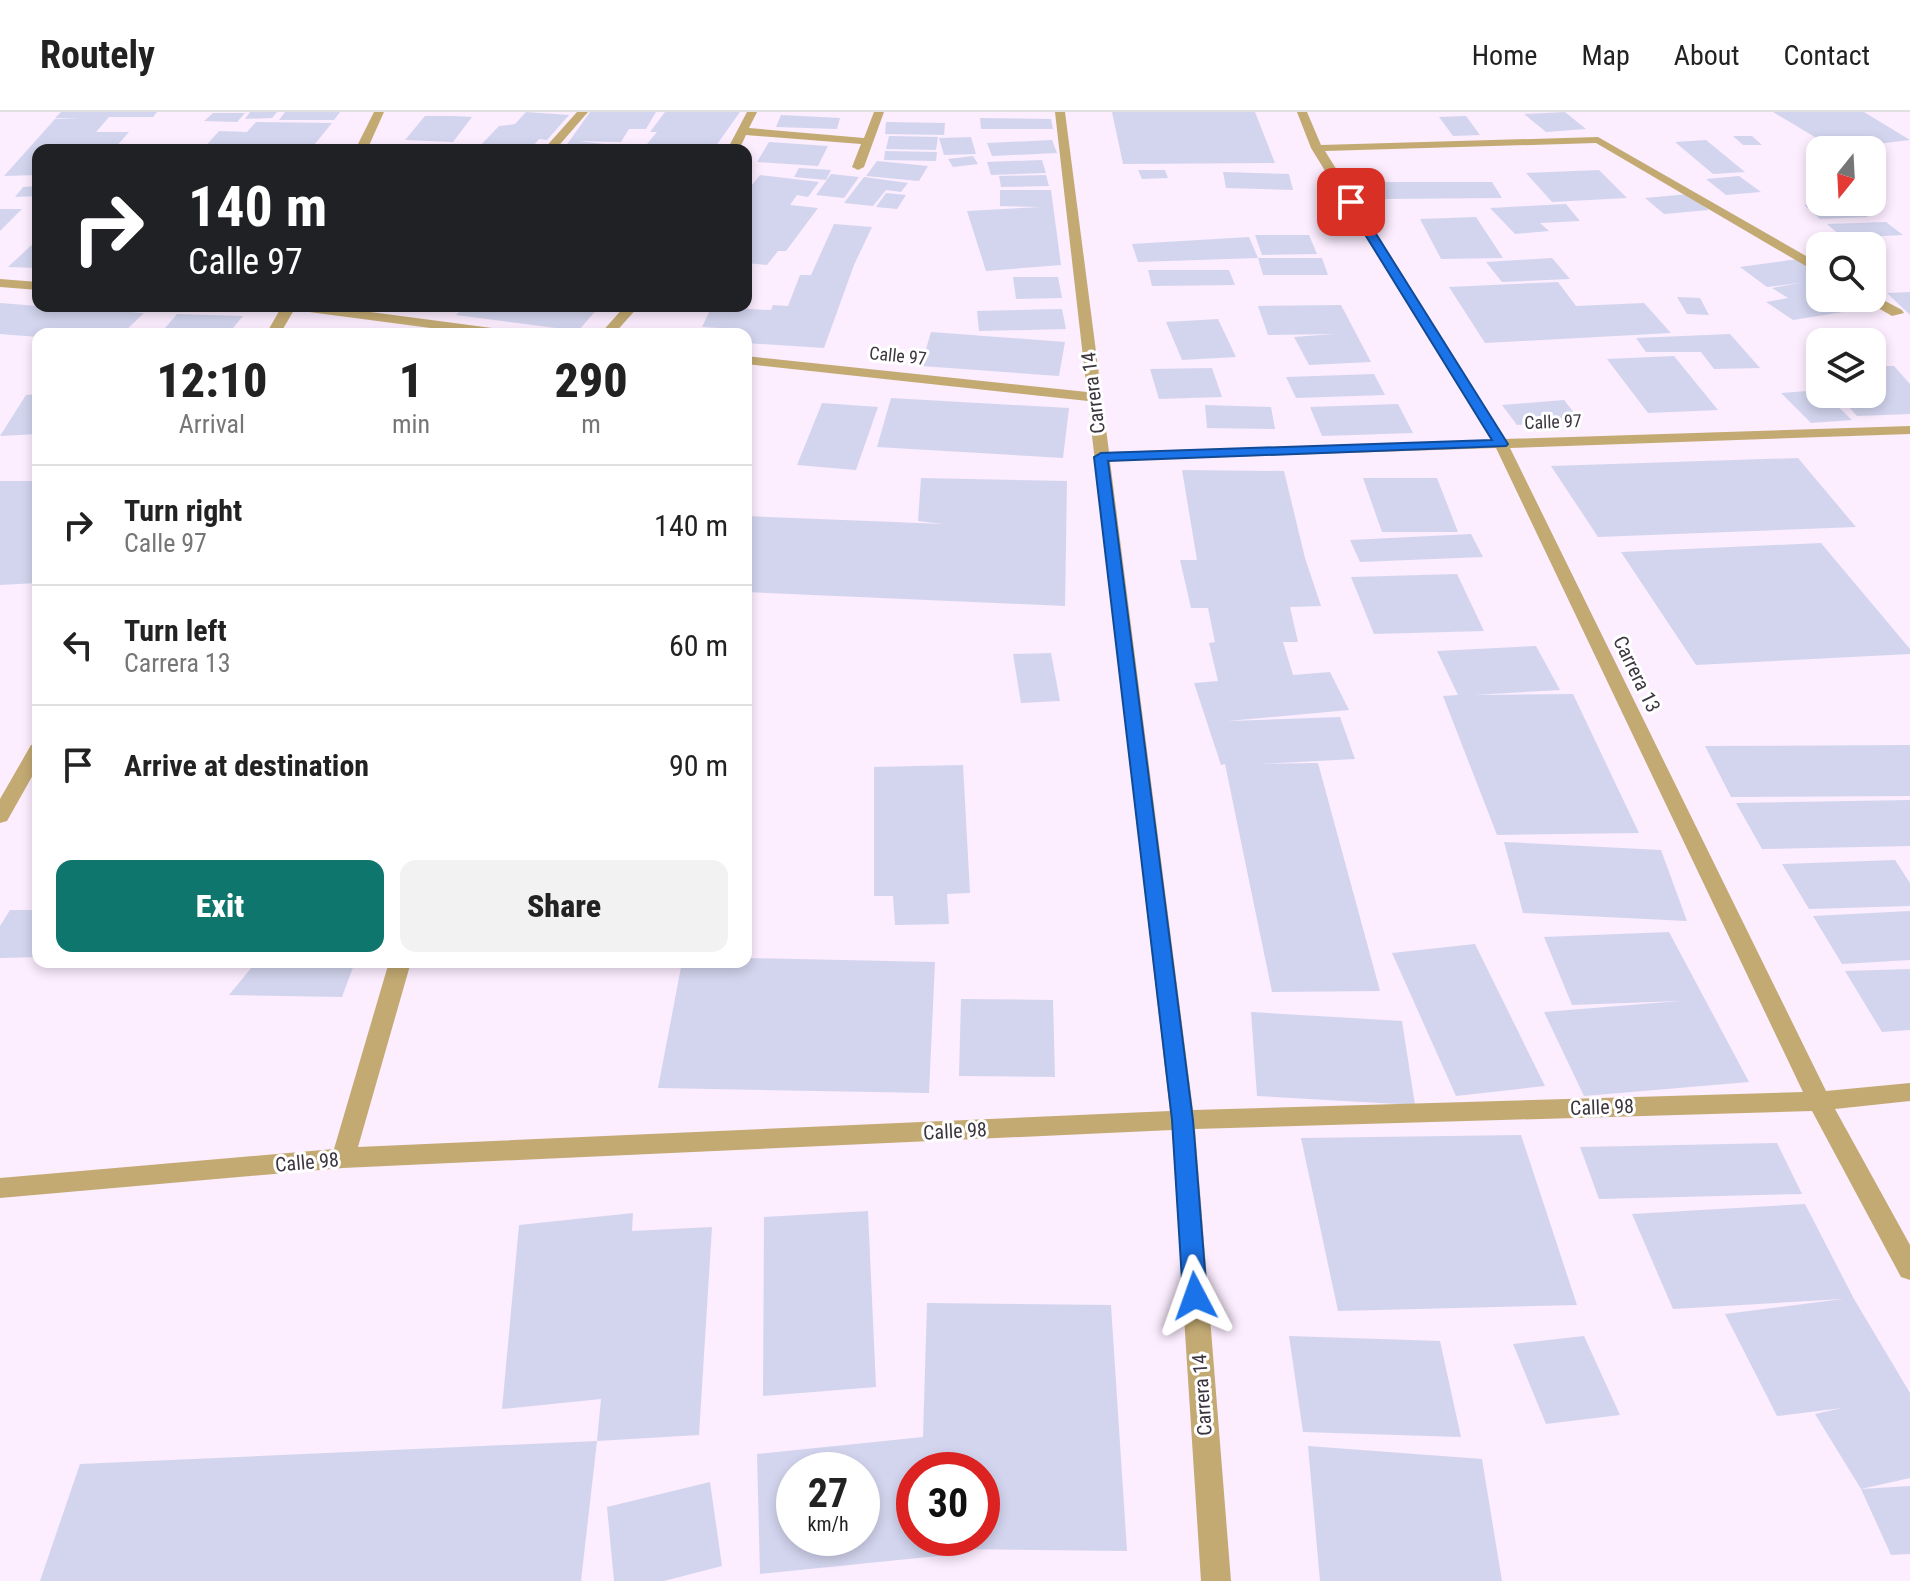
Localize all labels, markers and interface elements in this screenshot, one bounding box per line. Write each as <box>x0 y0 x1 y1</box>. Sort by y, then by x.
text: Routely <box>40 33 155 77</box>
text: Home <box>1472 39 1537 72</box>
text: Map <box>1581 39 1630 72</box>
text: About <box>1674 39 1740 72</box>
text: Contact <box>1784 39 1870 72</box>
north arrow <box>1806 136 1886 216</box>
map controls <box>1806 136 1886 408</box>
pin <box>1317 168 1385 236</box>
text: 140 m <box>188 174 327 240</box>
icon: right <box>56 176 160 280</box>
icon: arrive <box>1329 180 1373 224</box>
button: search <box>1806 232 1886 312</box>
text: Calle 97 <box>188 241 303 283</box>
button: layers <box>1806 328 1886 408</box>
street label: Calle 97 <box>868 342 928 369</box>
street label: Carrera 14 <box>1076 351 1110 435</box>
text: 12:10 <box>156 352 268 409</box>
text: 1 <box>399 352 423 409</box>
text: 290 <box>554 352 628 409</box>
text: Arrival <box>179 409 245 439</box>
text: min <box>392 409 430 439</box>
text: m <box>581 409 601 439</box>
street label: Calle 97 <box>1524 410 1582 433</box>
text: Turn right <box>124 493 242 528</box>
icon: right <box>56 503 100 547</box>
text: 140 m <box>654 508 728 543</box>
text: Calle 97 <box>124 528 207 558</box>
text: Turn left <box>124 613 227 648</box>
icon: left <box>56 623 100 667</box>
text: 60 m <box>669 628 728 663</box>
street label: Carrera 13 <box>1608 632 1666 716</box>
text: Carrera 13 <box>124 648 231 678</box>
icon: arrive <box>56 743 100 787</box>
text: Arrive at destination <box>124 748 369 783</box>
text: 90 m <box>669 748 728 783</box>
button: Exit <box>56 860 384 952</box>
button: Share <box>400 860 728 952</box>
street label: Calle 98 <box>1570 1094 1634 1120</box>
street label: Calle 98 <box>923 1117 987 1145</box>
street label: Calle 98 <box>274 1147 340 1177</box>
position arrow <box>1153 1254 1237 1338</box>
street label: Carrera 14 <box>1187 1353 1217 1437</box>
speed limit sign: 30 <box>896 1452 1000 1556</box>
text: 27 <box>808 1470 848 1517</box>
text: km/h <box>807 1512 849 1536</box>

